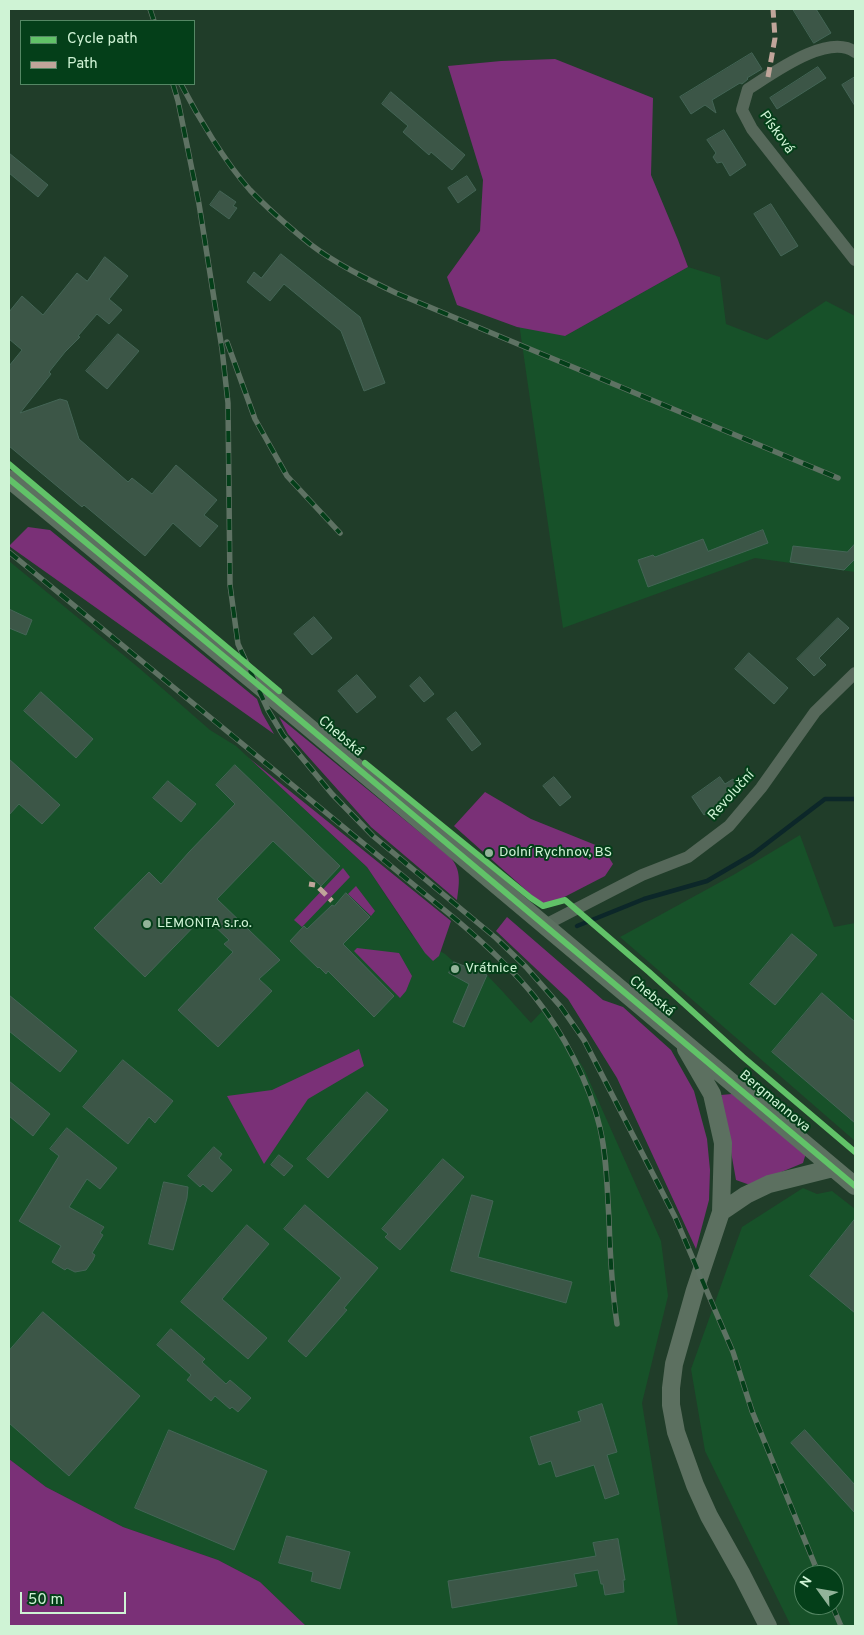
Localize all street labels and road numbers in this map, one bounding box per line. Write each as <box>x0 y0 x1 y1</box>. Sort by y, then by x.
street label: Písková <box>755 109 797 157</box>
street label: Chebská <box>314 713 366 761</box>
street label: Revoluční <box>705 768 759 824</box>
street label: Chebská <box>625 973 677 1021</box>
street label: Bergmannova <box>735 1067 813 1137</box>

